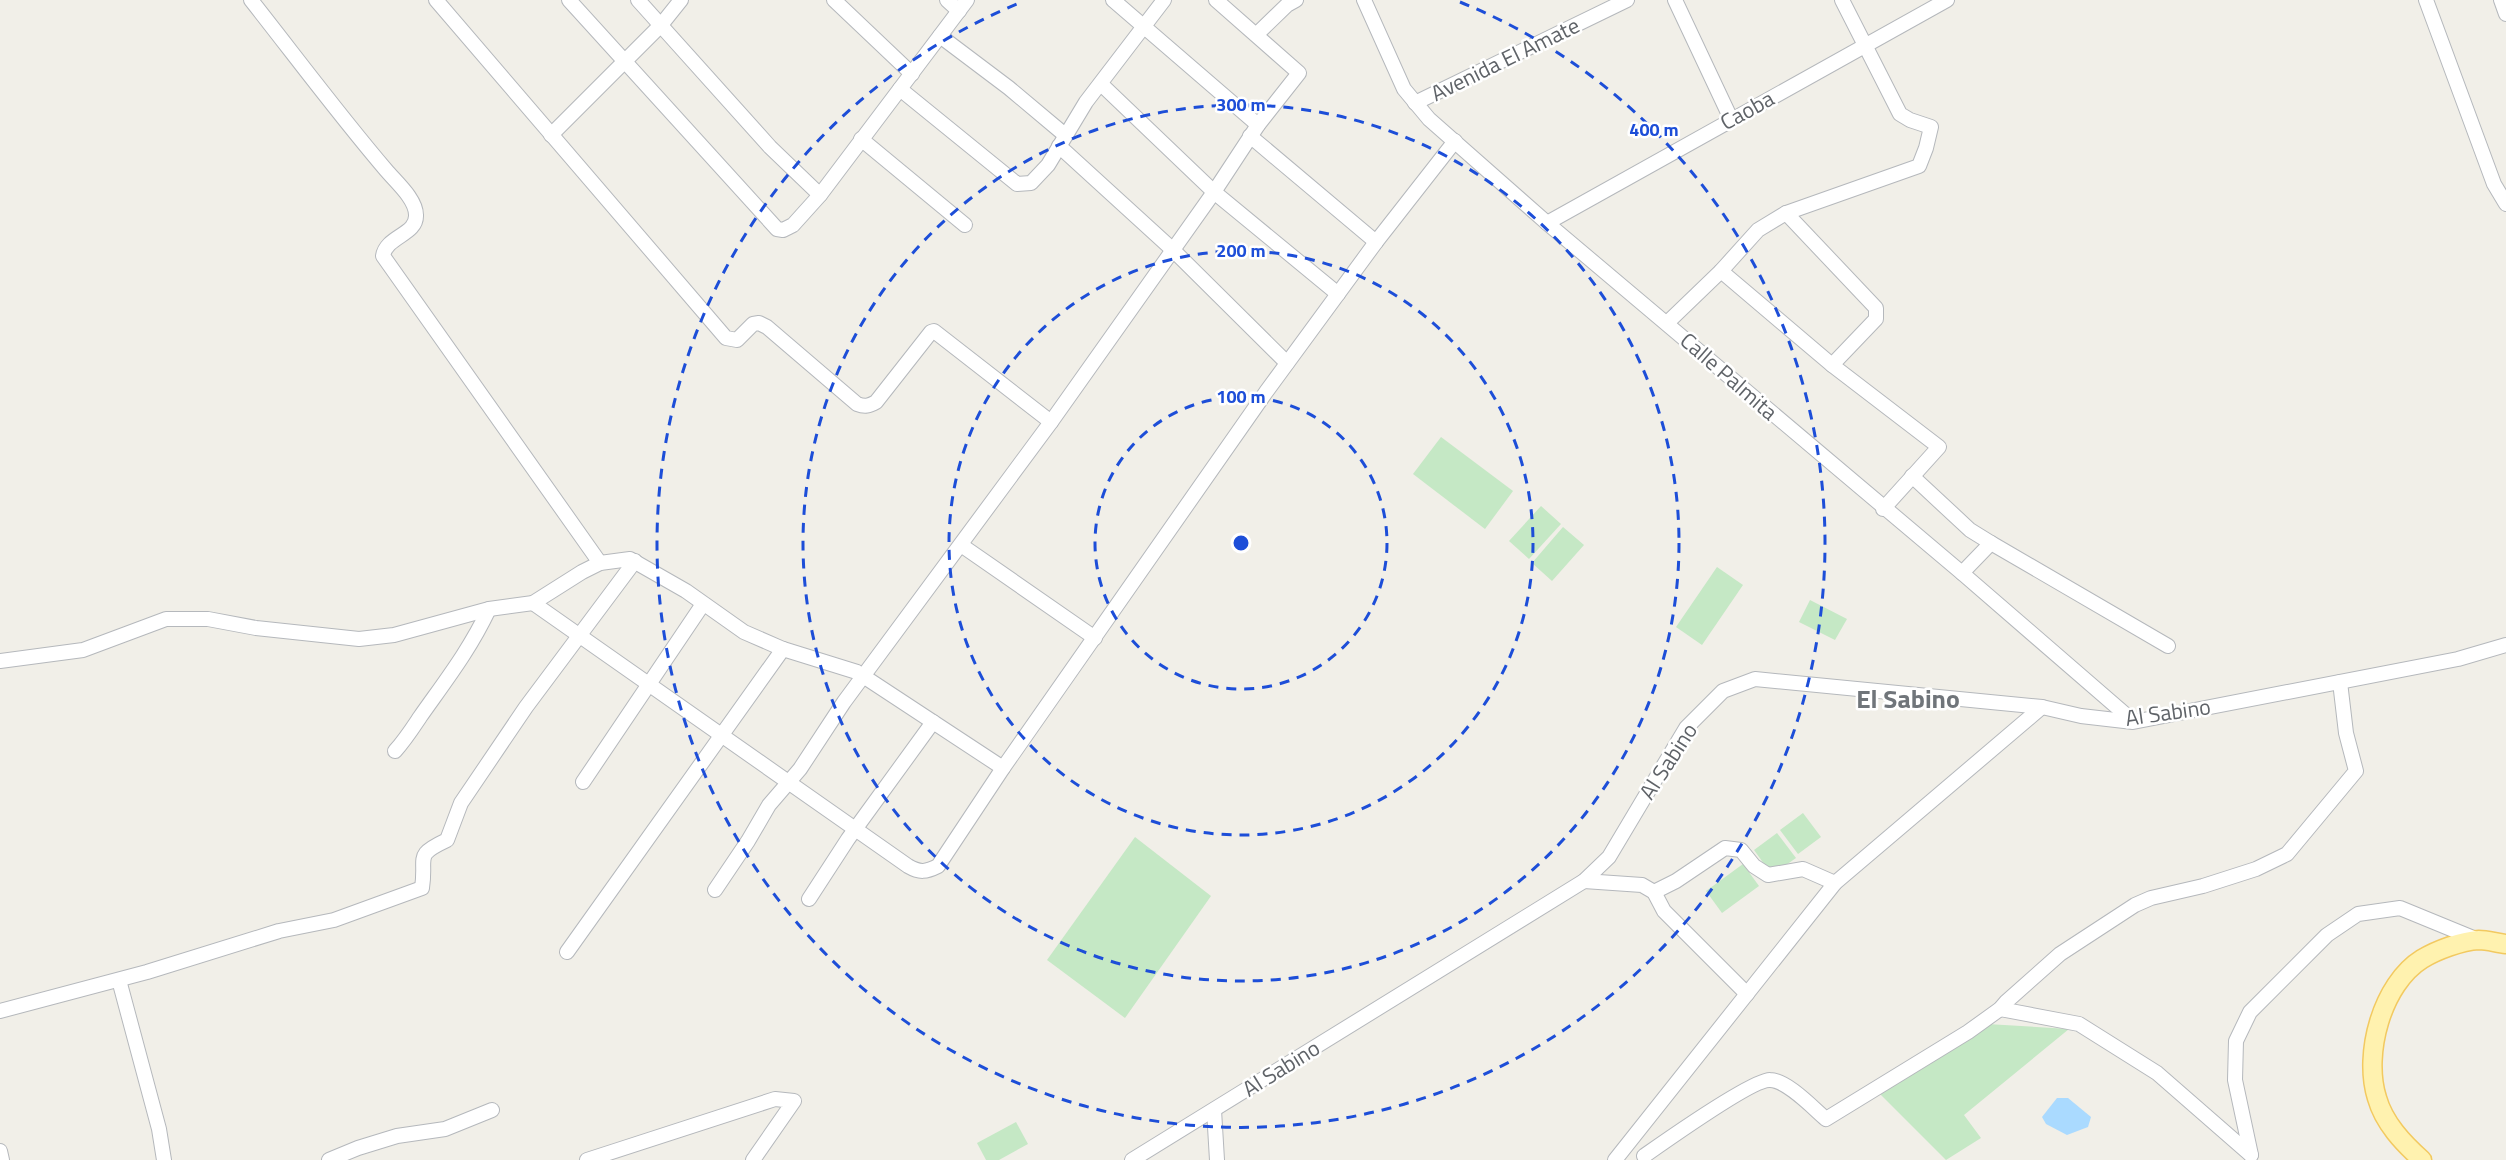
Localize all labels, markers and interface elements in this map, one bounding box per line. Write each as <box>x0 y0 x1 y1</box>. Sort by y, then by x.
street label: Avenida El Amate <box>1425 8 1585 110</box>
street label: Caoba <box>1714 81 1780 139</box>
text: 300 m <box>1216 91 1266 118</box>
text: 400 m <box>1629 116 1679 143</box>
text: 200 m <box>1216 237 1266 264</box>
street label: Calle Palmita <box>1673 324 1785 428</box>
text: 100 m <box>1216 383 1266 410</box>
centre of rings <box>1231 533 1251 553</box>
district label: El Sabino <box>1856 679 1960 718</box>
street label: Al Sabino <box>2123 689 2213 735</box>
street label: Al Sabino <box>1630 716 1706 806</box>
street label: Al Sabino <box>1236 1031 1326 1105</box>

